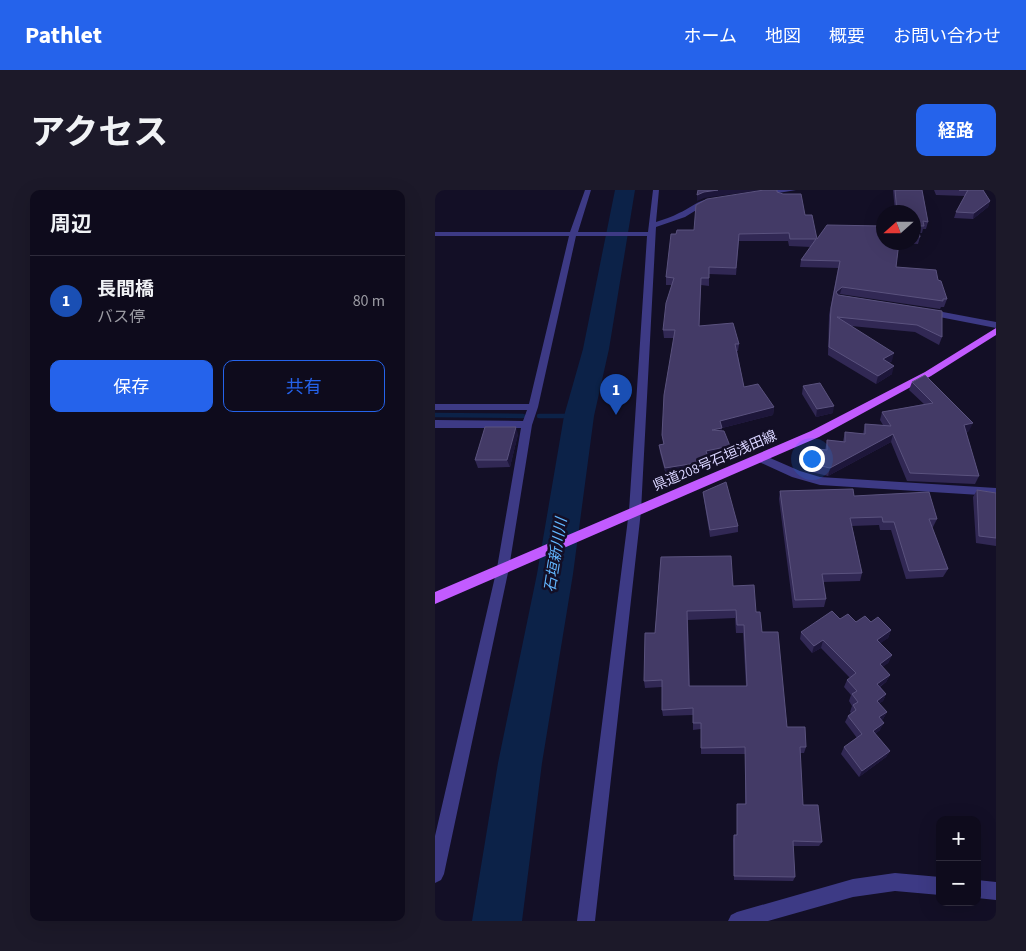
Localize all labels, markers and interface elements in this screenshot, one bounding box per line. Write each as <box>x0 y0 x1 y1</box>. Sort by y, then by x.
text: Pathlet <box>25 18 102 53</box>
text: ホーム <box>684 24 737 49</box>
text: 地図 <box>765 24 801 49</box>
text: 概要 <box>829 24 865 49</box>
text: お問い合わせ <box>893 24 1001 49</box>
button: 経路 <box>916 104 996 156</box>
text: アクセス <box>30 108 168 158</box>
north arrow <box>876 205 921 250</box>
text: 周辺 <box>50 209 92 239</box>
text: 長間橋 <box>97 276 154 303</box>
text: 1 <box>62 290 70 312</box>
text: 80 m <box>353 290 385 312</box>
text: バス停 <box>97 306 145 328</box>
button: 保存 <box>50 360 213 412</box>
button: 共有 <box>223 360 385 412</box>
pin: 1 <box>600 374 632 415</box>
street label: 県道208号石垣浅田線 <box>650 426 780 496</box>
your location <box>799 446 825 472</box>
water label: 石垣新川川 <box>540 514 573 594</box>
map controls <box>936 816 981 906</box>
button: + <box>936 816 981 861</box>
button: − <box>936 861 981 906</box>

